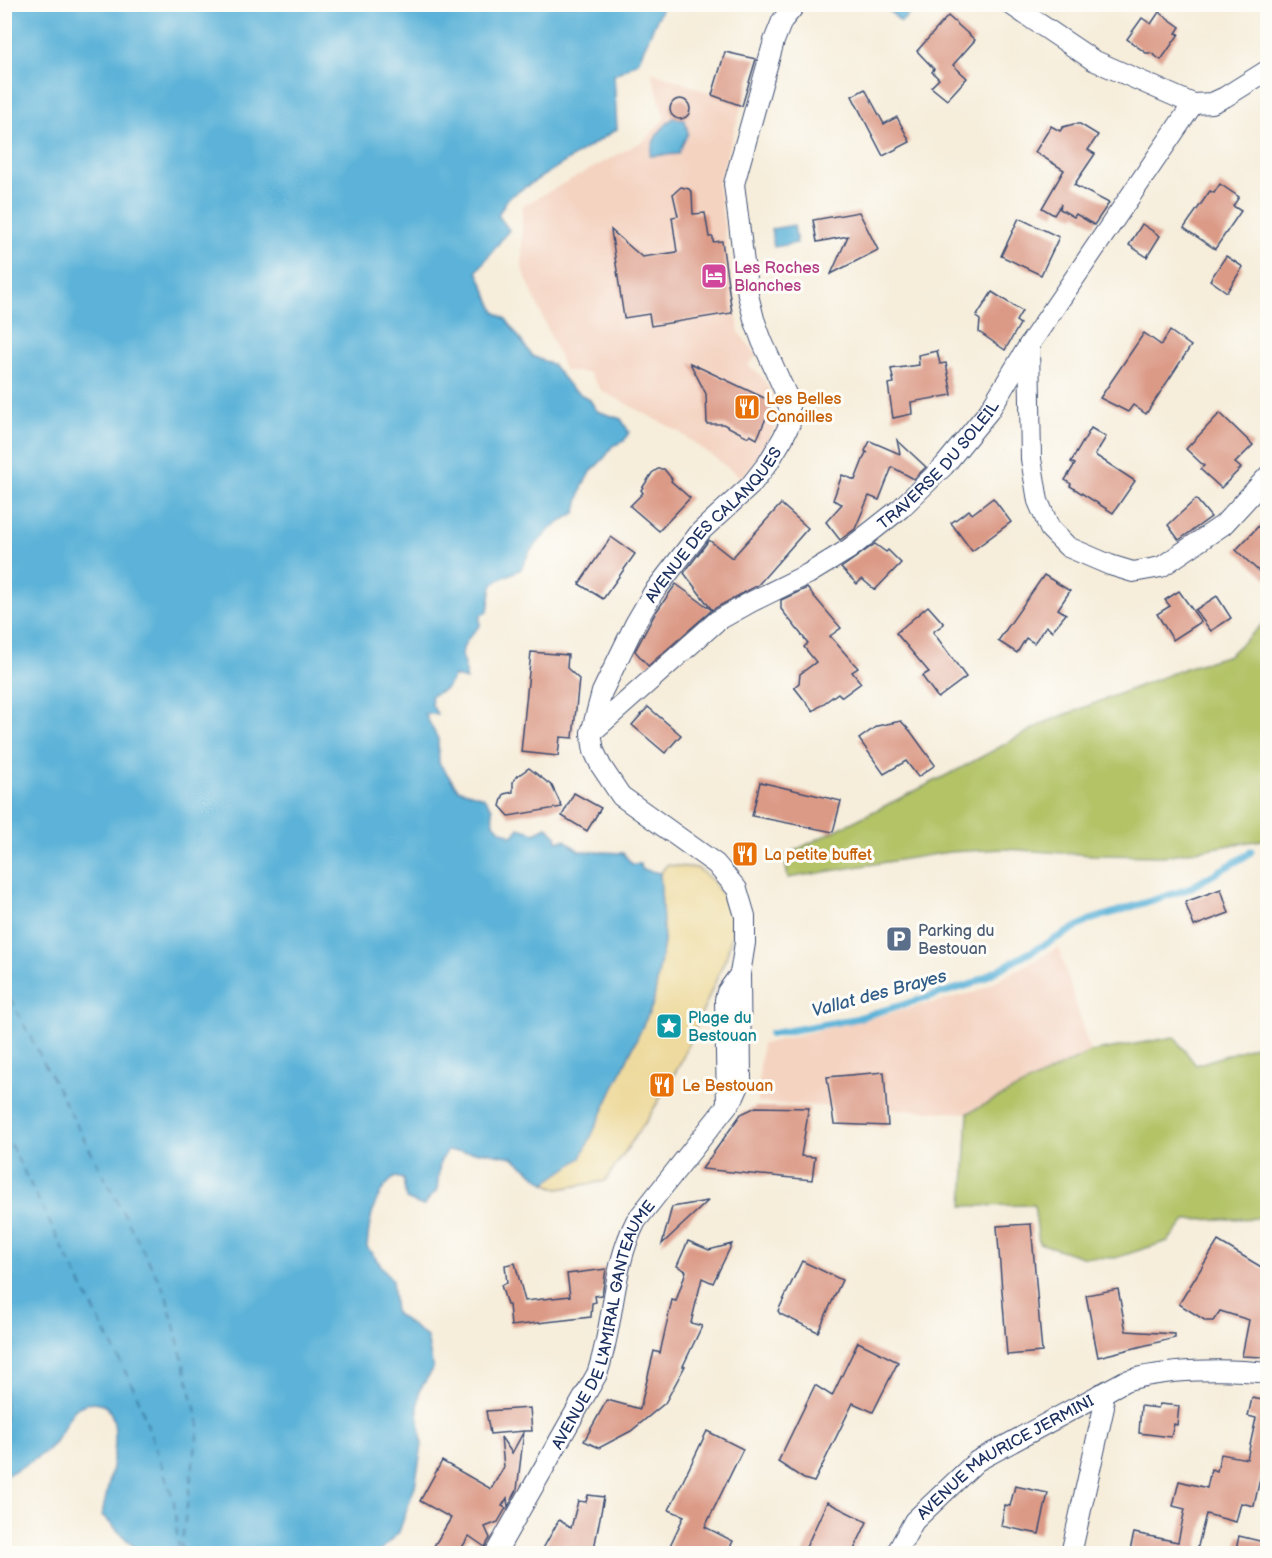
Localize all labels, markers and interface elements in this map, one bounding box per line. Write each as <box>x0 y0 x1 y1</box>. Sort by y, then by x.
place label: Les Roches Blanches <box>734 259 820 296</box>
hotel icon: Les Roches Blanches <box>699 261 729 291</box>
place label: Les Belles Canailles <box>766 390 841 427</box>
restaurant icon: Les Belles Canailles <box>732 392 762 422</box>
street label: TRAVERSE DU SOLEIL <box>874 398 1004 534</box>
street label: AVENUE DES CALANQUES <box>642 444 786 606</box>
restaurant icon: La petite buffet <box>730 839 760 869</box>
place label: La petite buffet <box>764 846 872 865</box>
place label: Parking du Bestouan <box>918 922 995 959</box>
parking icon: Parking du Bestouan <box>884 924 914 954</box>
water label: Vallat des Brayes <box>809 965 949 1022</box>
place label: Plage du Bestouan <box>688 1009 757 1046</box>
place icon: Plage du Bestouan <box>654 1011 684 1041</box>
restaurant icon: Le Bestouan <box>647 1070 677 1100</box>
place label: Le Bestouan <box>682 1077 773 1096</box>
street label: AVENUE DE L'AMIRAL GANTEAUME <box>548 1197 660 1453</box>
street label: AVENUE MAURICE JERMINI <box>914 1392 1097 1524</box>

